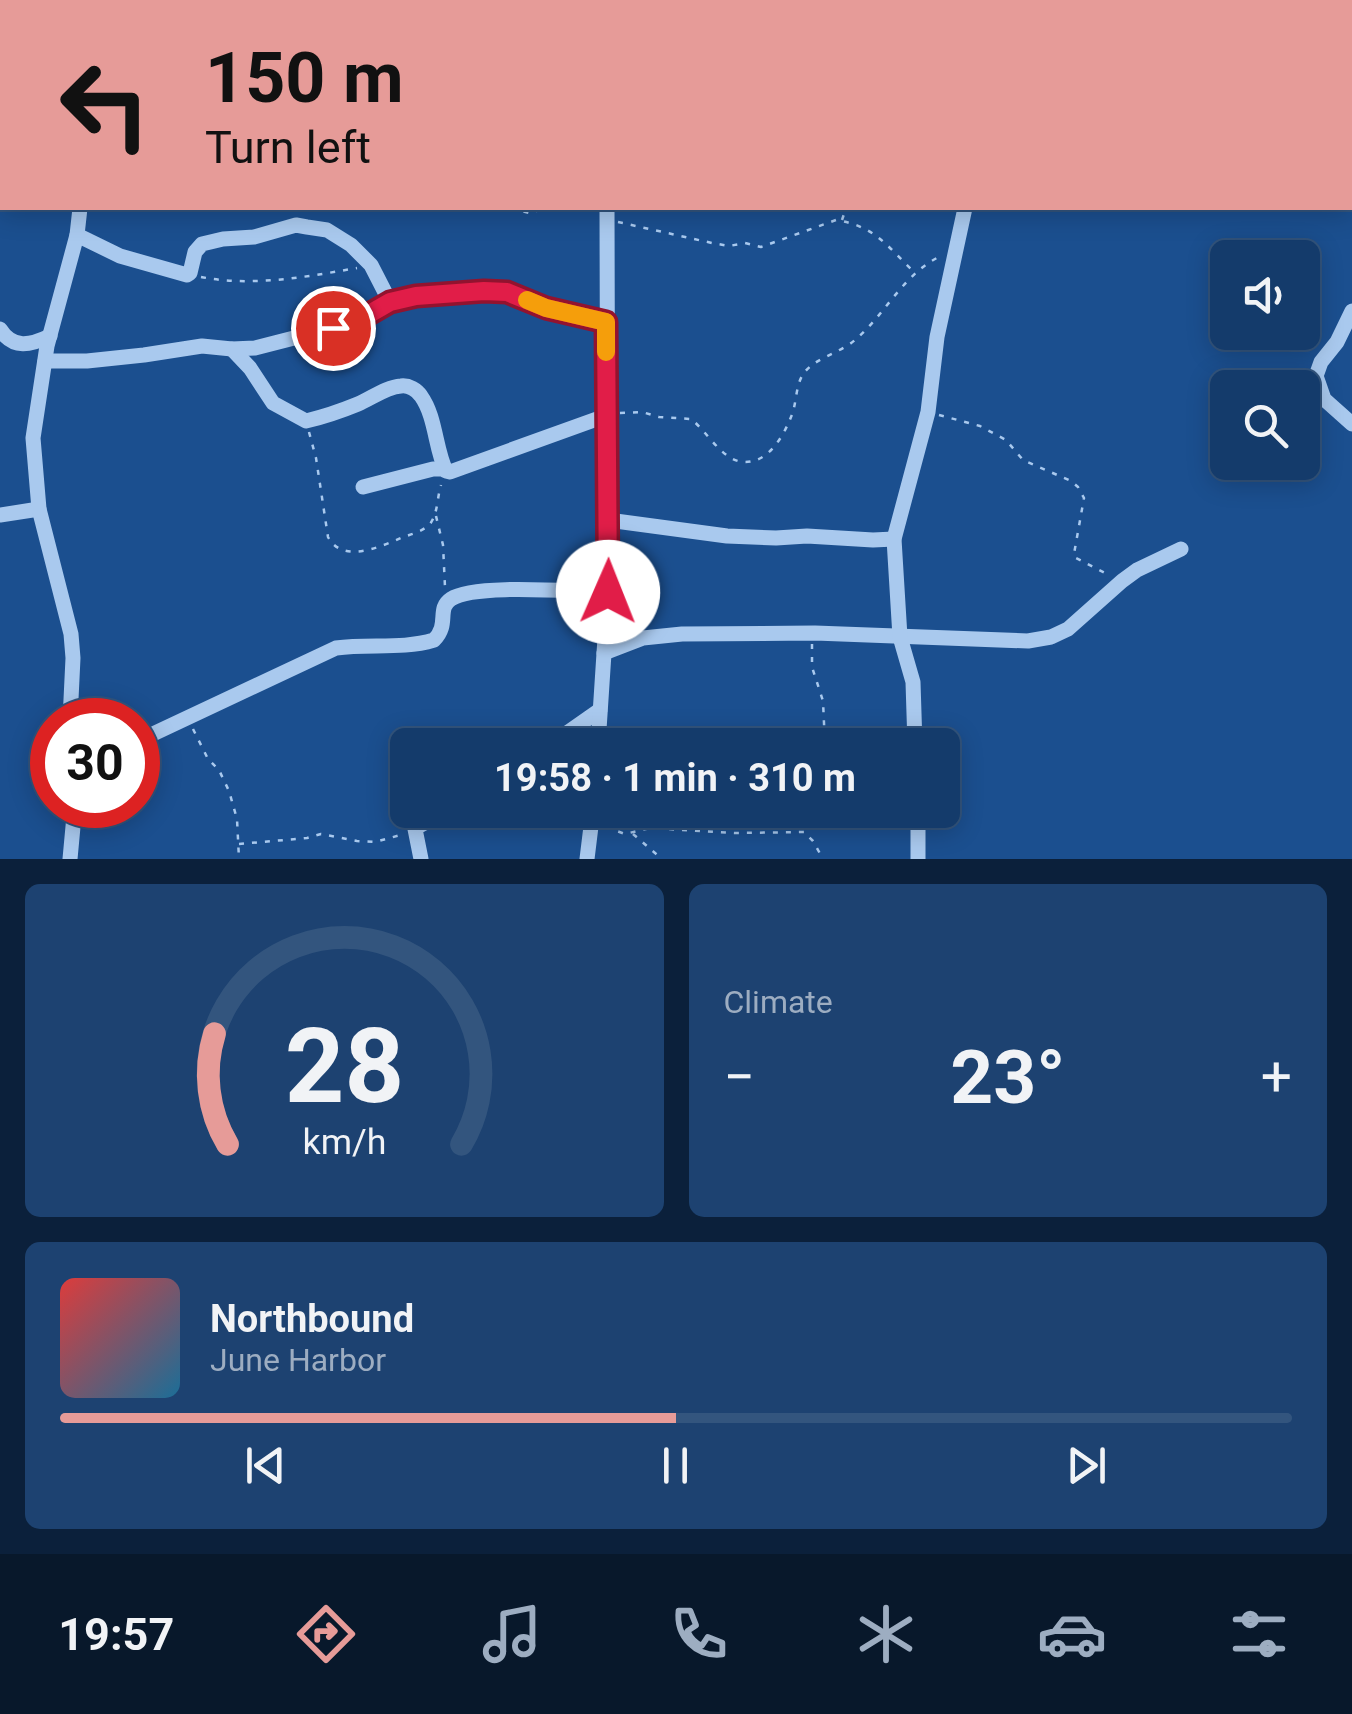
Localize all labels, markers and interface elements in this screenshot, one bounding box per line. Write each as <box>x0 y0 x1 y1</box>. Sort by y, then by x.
text: 150 m <box>205 37 404 119</box>
icon: left <box>40 40 170 170</box>
text: Turn left <box>205 121 371 174</box>
map controls <box>1210 240 1320 480</box>
button: sound <box>1210 240 1320 350</box>
pin <box>291 286 376 371</box>
icon: arrive <box>306 301 361 356</box>
button: search <box>1210 370 1320 480</box>
position arrow <box>556 540 660 644</box>
speed limit sign: 30 <box>30 698 160 828</box>
text: 19:58 · 1 min · 310 m <box>494 756 856 800</box>
text: Climate <box>724 983 833 1021</box>
text: 28 <box>285 1006 404 1127</box>
text: 23° <box>950 1033 1066 1121</box>
text: − <box>724 1045 755 1109</box>
text: + <box>1261 1045 1292 1109</box>
text: km/h <box>302 1121 386 1163</box>
text: Northbound <box>210 1297 414 1341</box>
text: June Harbor <box>210 1341 386 1379</box>
icon: previous <box>238 1438 293 1493</box>
icon: pause <box>648 1438 703 1493</box>
icon: next <box>1059 1438 1114 1493</box>
icon: directions <box>291 1599 361 1669</box>
icon: music <box>477 1599 547 1669</box>
icon: phone <box>664 1599 734 1669</box>
icon: climate <box>851 1599 921 1669</box>
icon: car <box>1037 1599 1107 1669</box>
icon: filters <box>1224 1599 1294 1669</box>
text: 19:57 <box>58 1608 174 1661</box>

